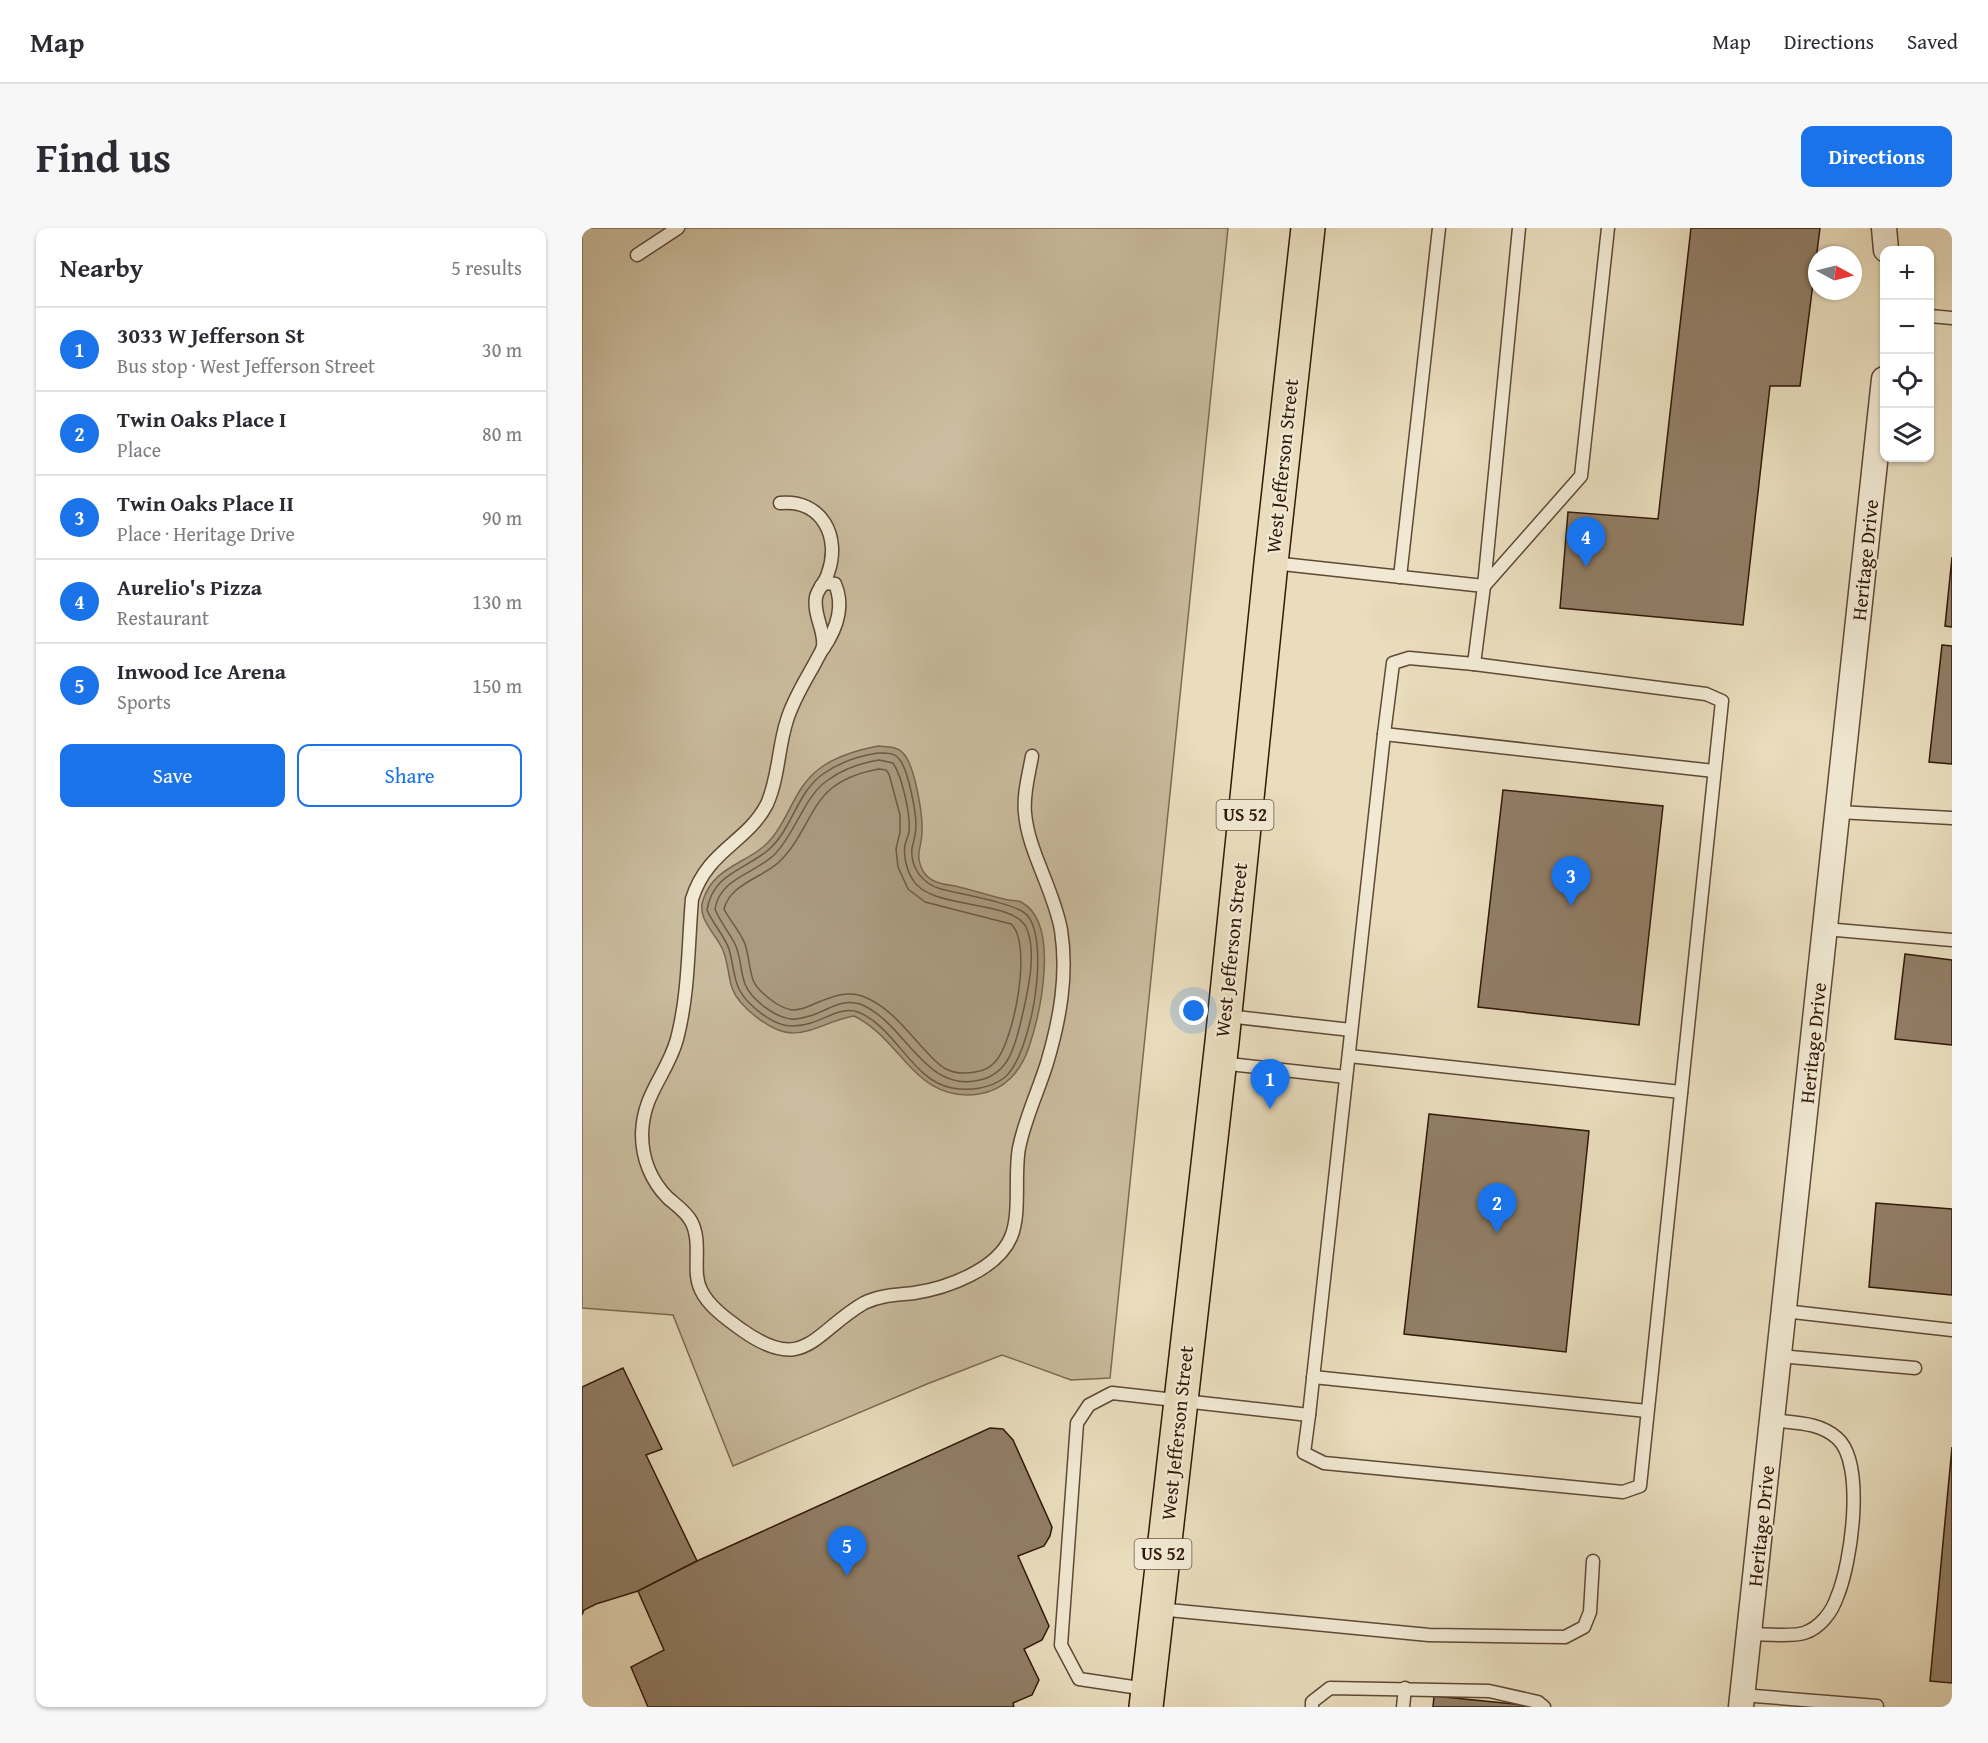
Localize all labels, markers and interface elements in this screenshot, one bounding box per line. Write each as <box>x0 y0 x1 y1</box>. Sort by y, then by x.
text: Map <box>30 21 84 62</box>
text: Map <box>1712 26 1751 57</box>
text: Directions <box>1784 26 1874 57</box>
text: Saved <box>1907 26 1958 57</box>
text: Find us <box>36 126 171 187</box>
button: Directions <box>1801 126 1952 187</box>
north arrow <box>1808 246 1862 300</box>
map controls <box>1880 246 1934 462</box>
button: + <box>1880 246 1934 300</box>
text: Nearby <box>60 248 143 287</box>
text: 5 results <box>451 253 522 282</box>
button: − <box>1880 300 1934 354</box>
text: 3033 W Jefferson St <box>117 319 305 351</box>
text: 1 <box>74 335 85 364</box>
text: 30 m <box>482 335 522 364</box>
text: Bus stop · West Jefferson Street <box>117 351 375 380</box>
button: locate <box>1880 354 1934 408</box>
street label: West Jefferson Street <box>1258 377 1305 555</box>
text: Twin Oaks Place I <box>117 403 287 435</box>
button: layers <box>1880 408 1934 462</box>
text: 2 <box>74 419 85 448</box>
text: 80 m <box>482 419 522 448</box>
text: Place <box>117 435 161 464</box>
text: Twin Oaks Place II <box>117 487 294 519</box>
street label: Heritage Drive <box>1844 498 1885 622</box>
text: 3 <box>74 503 85 532</box>
text: 90 m <box>482 503 522 532</box>
pin: 4 <box>1566 518 1606 567</box>
text: Place · Heritage Drive <box>117 519 295 548</box>
text: Aurelio's Pizza <box>117 571 262 603</box>
text: 4 <box>74 587 85 616</box>
text: 130 m <box>472 587 522 616</box>
text: Restaurant <box>117 603 209 632</box>
text: Inwood Ice Arena <box>117 655 286 687</box>
text: 5 <box>74 671 85 700</box>
text: 150 m <box>472 671 522 700</box>
text: Sports <box>117 687 171 716</box>
button: Save <box>60 744 285 807</box>
button: Share <box>297 744 522 807</box>
road number: US 52 <box>1216 800 1274 830</box>
pin: 3 <box>1552 856 1590 906</box>
street label: West Jefferson Street <box>1207 861 1254 1039</box>
street label: Heritage Drive <box>1792 981 1833 1105</box>
your location <box>1179 996 1208 1025</box>
pin: 1 <box>1250 1060 1290 1109</box>
pin: 2 <box>1478 1184 1516 1233</box>
street label: West Jefferson Street <box>1153 1344 1200 1522</box>
street label: Heritage Drive <box>1740 1464 1781 1588</box>
pin: 5 <box>828 1526 866 1576</box>
road number: US 52 <box>1134 1539 1192 1569</box>

